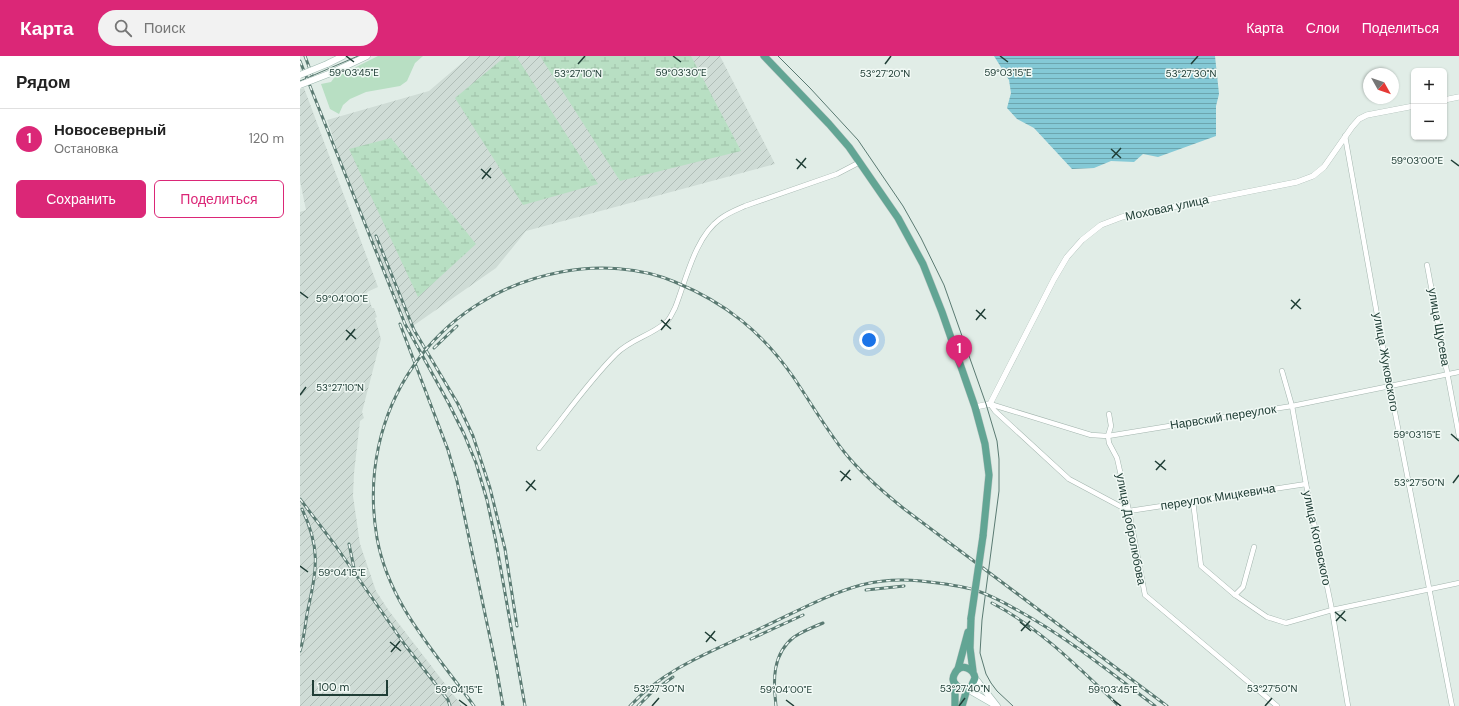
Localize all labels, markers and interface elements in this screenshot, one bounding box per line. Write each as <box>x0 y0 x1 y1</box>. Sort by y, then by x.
search box <box>98 10 378 46</box>
text: Карта <box>20 16 74 41</box>
icon: search <box>112 17 134 39</box>
text: Поиск <box>144 18 185 38</box>
text: Карта <box>1246 19 1284 37</box>
text: Слои <box>1306 19 1340 37</box>
text: Поделиться <box>1362 19 1439 37</box>
text: 59°03'45"E <box>329 66 379 79</box>
text: 59°03'30"E <box>655 66 707 79</box>
text: 59°03'15"E <box>984 66 1032 79</box>
text: 53°27'10"N <box>554 67 602 80</box>
text: 53°27'20"N <box>860 67 910 80</box>
text: 53°27'30"N <box>1166 67 1216 80</box>
north arrow <box>1363 68 1399 104</box>
map controls <box>1411 68 1447 140</box>
button: + <box>1411 68 1447 104</box>
text: Рядом <box>16 71 71 93</box>
button: − <box>1411 104 1447 140</box>
text: Новосеверный <box>54 120 166 140</box>
text: 1 <box>27 130 31 147</box>
text: 120 m <box>249 130 284 147</box>
text: Остановка <box>54 140 118 157</box>
text: 59°03'00"E <box>1391 154 1443 167</box>
button: Сохранить <box>16 180 146 218</box>
button: Поделиться <box>154 180 284 218</box>
street label: Моховая улица <box>1124 191 1210 225</box>
street label: улица Щусева <box>1424 287 1454 368</box>
text: 59°04'00"E <box>316 292 368 305</box>
street label: улица Жуковского <box>1369 311 1403 413</box>
your location <box>859 330 879 350</box>
pin: 1 <box>946 335 972 368</box>
text: 53°27'10"N <box>316 381 364 394</box>
street label: Нарвский переулок <box>1169 401 1278 433</box>
text: 59°03'15"E <box>1393 428 1441 441</box>
street label: улица Добролюбова <box>1112 472 1150 587</box>
text: 53°27'50"N <box>1394 476 1444 489</box>
street label: переулок Мицкевича <box>1159 480 1277 514</box>
street label: улица Котовского <box>1299 489 1335 587</box>
text: 59°04'15"E <box>318 566 366 579</box>
scale bar <box>312 678 388 697</box>
text: 100 m <box>318 680 349 694</box>
text: 53°27'30"N <box>634 682 684 695</box>
text: 53°27'40"N <box>940 682 990 695</box>
text: 53°27'50"N <box>1247 682 1297 695</box>
text: 59°04'15"E <box>435 683 483 696</box>
text: 59°04'00"E <box>760 683 812 696</box>
text: 59°03'45"E <box>1088 683 1138 696</box>

